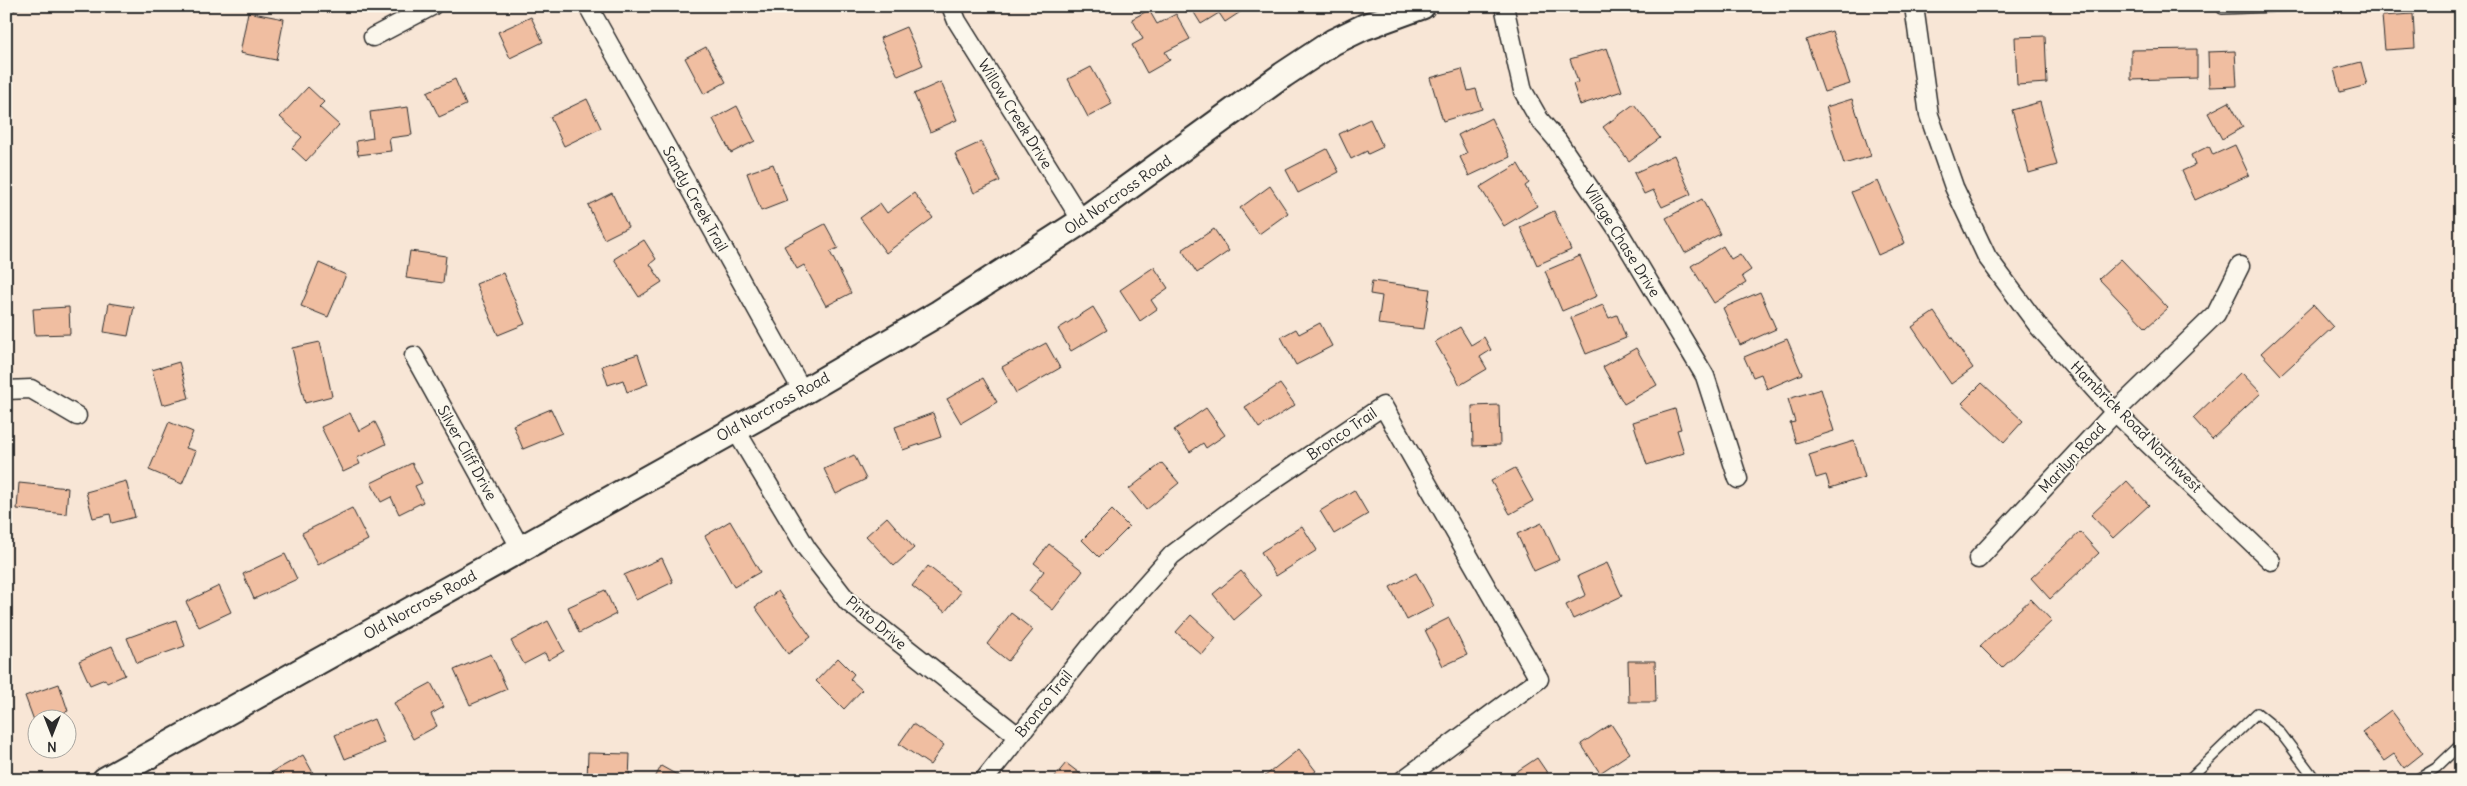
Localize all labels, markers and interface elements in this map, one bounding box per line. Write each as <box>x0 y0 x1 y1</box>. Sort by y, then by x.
street label: Willow Creek Drive <box>974 55 1057 172</box>
street label: Sandy Creek Trail <box>659 143 732 255</box>
street label: Old Norcross Road <box>1060 150 1175 239</box>
street label: Village Chase Drive <box>1580 181 1665 300</box>
street label: Hambrick Road Northwest <box>2067 357 2206 496</box>
street label: Old Norcross Road <box>713 368 833 446</box>
street label: Silver Cliff Drive <box>434 402 501 504</box>
street label: Bronco Trail <box>1303 403 1380 464</box>
street label: Marilyn Road <box>2034 418 2109 497</box>
street label: Old Norcross Road <box>360 566 480 644</box>
street label: Pinto Drive <box>842 592 911 654</box>
street label: Bronco Trail <box>1011 666 1076 741</box>
north arrow <box>28 708 78 758</box>
text: N <box>47 738 57 756</box>

